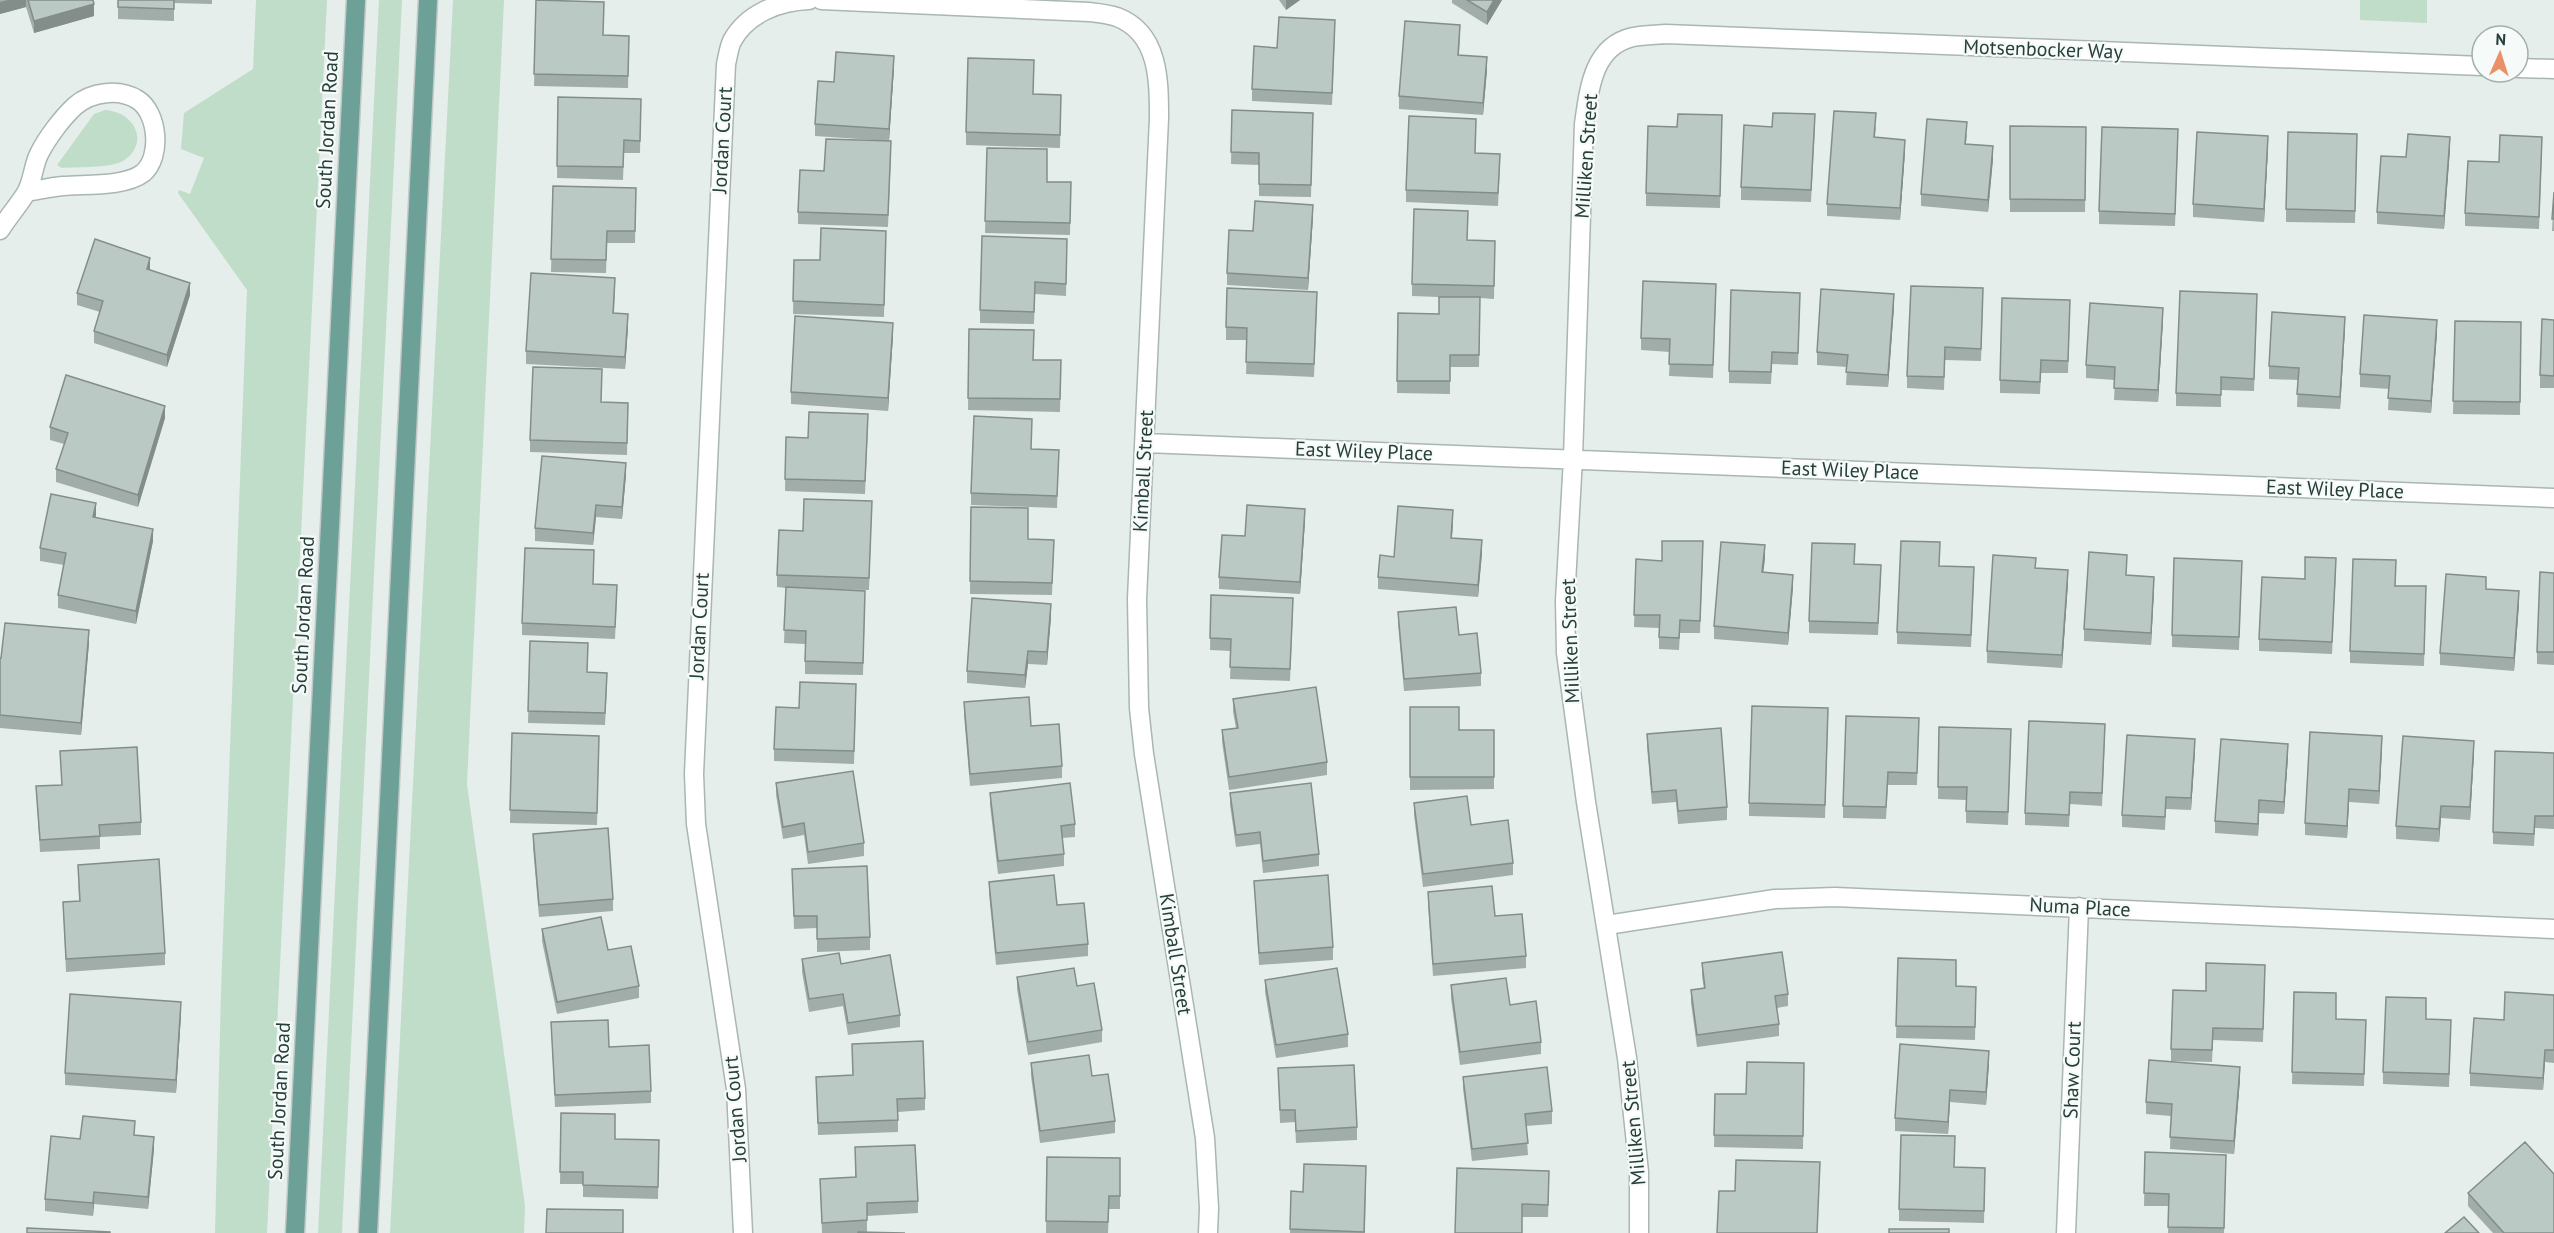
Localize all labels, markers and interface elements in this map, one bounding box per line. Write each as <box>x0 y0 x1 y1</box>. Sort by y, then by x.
north arrow <box>2470 24 2530 84</box>
text: N <box>2495 29 2507 49</box>
street label: Motsenbocker Way <box>1963 33 2124 65</box>
street label: South Jordan Road <box>310 51 344 209</box>
street label: Jordan Court <box>706 86 738 195</box>
street label: Milliken Street <box>1569 92 1603 219</box>
street label: Kimball Street <box>1127 409 1159 533</box>
street label: East Wiley Place <box>1295 436 1433 466</box>
street label: East Wiley Place <box>1781 455 1919 485</box>
street label: East Wiley Place <box>2266 474 2404 504</box>
street label: South Jordan Road <box>286 536 320 694</box>
street label: Jordan Court <box>683 572 715 681</box>
street label: Milliken Street <box>1555 578 1585 704</box>
street label: Kimball Street <box>1154 891 1198 1017</box>
street label: Numa Place <box>2029 891 2131 923</box>
street label: Shaw Court <box>2057 1021 2087 1119</box>
street label: South Jordan Road <box>262 1022 296 1180</box>
street label: Jordan Court <box>717 1055 753 1164</box>
street label: Milliken Street <box>1615 1059 1651 1186</box>

